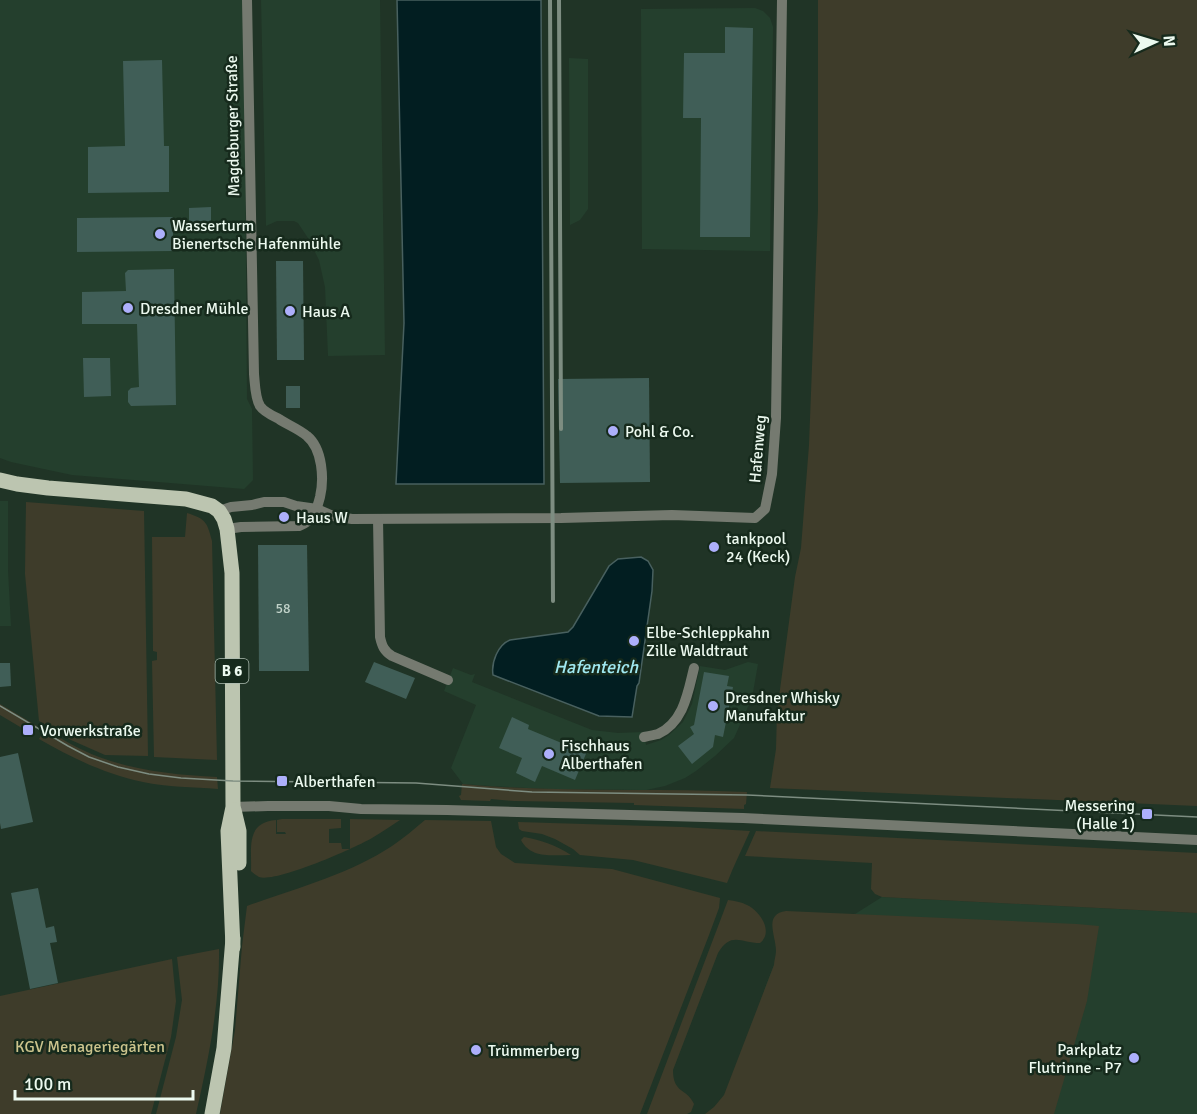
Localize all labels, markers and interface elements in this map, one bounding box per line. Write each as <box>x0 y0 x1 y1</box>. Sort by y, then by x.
north arrow <box>1125 12 1185 72</box>
text: N <box>1159 35 1179 47</box>
street label: Magdeburger Straße <box>222 55 244 197</box>
place label: Wasserturm Bienertsche Hafenmühle <box>172 216 341 254</box>
marker: Wasserturm Bienertsche Hafenmühle <box>153 227 167 241</box>
place label: Dresdner Mühle <box>140 299 249 319</box>
marker: Dresdner Mühle <box>121 301 135 315</box>
place label: Haus A <box>302 302 350 322</box>
marker: Haus A <box>283 304 297 318</box>
street label: Hafenweg <box>745 414 771 484</box>
place label: Pohl & Co. <box>625 422 694 442</box>
marker: Pohl & Co. <box>606 424 620 438</box>
place label: Haus W <box>296 508 348 528</box>
marker: Haus W <box>277 510 291 524</box>
place label: tankpool 24 (Keck) <box>726 529 790 567</box>
marker: tankpool 24 (Keck) <box>707 540 721 554</box>
house number: 58 <box>275 600 291 617</box>
place label: Elbe-Schleppkahn Zille Waldtraut <box>646 623 770 661</box>
marker: Elbe-Schleppkahn Zille Waldtraut <box>627 634 641 648</box>
water label: Hafenteich <box>554 656 639 678</box>
road number: B 6 <box>216 659 248 683</box>
place label: Dresdner Whisky Manufaktur <box>725 688 840 726</box>
marker: Dresdner Whisky Manufaktur <box>706 699 720 713</box>
place label: Vorwerkstraße <box>40 721 141 741</box>
marker: Vorwerkstraße <box>21 723 35 737</box>
place label: Fischhaus Alberthafen <box>561 736 642 774</box>
marker: Fischhaus Alberthafen <box>542 747 556 761</box>
place label: Alberthafen <box>294 772 375 792</box>
marker: Alberthafen <box>275 774 289 788</box>
place label: Messering (Halle 1) <box>1064 796 1135 834</box>
marker: Messering (Halle 1) <box>1140 807 1154 821</box>
park label: KGV Menageriegärten <box>15 1037 165 1057</box>
place label: Parkplatz Flutrinne - P7 <box>1028 1040 1122 1078</box>
place label: Trümmerberg <box>488 1041 580 1061</box>
marker: Trümmerberg <box>469 1043 483 1057</box>
marker: Parkplatz Flutrinne - P7 <box>1127 1051 1141 1065</box>
scale bar <box>15 1063 194 1101</box>
text: 100 m <box>24 1073 71 1095</box>

